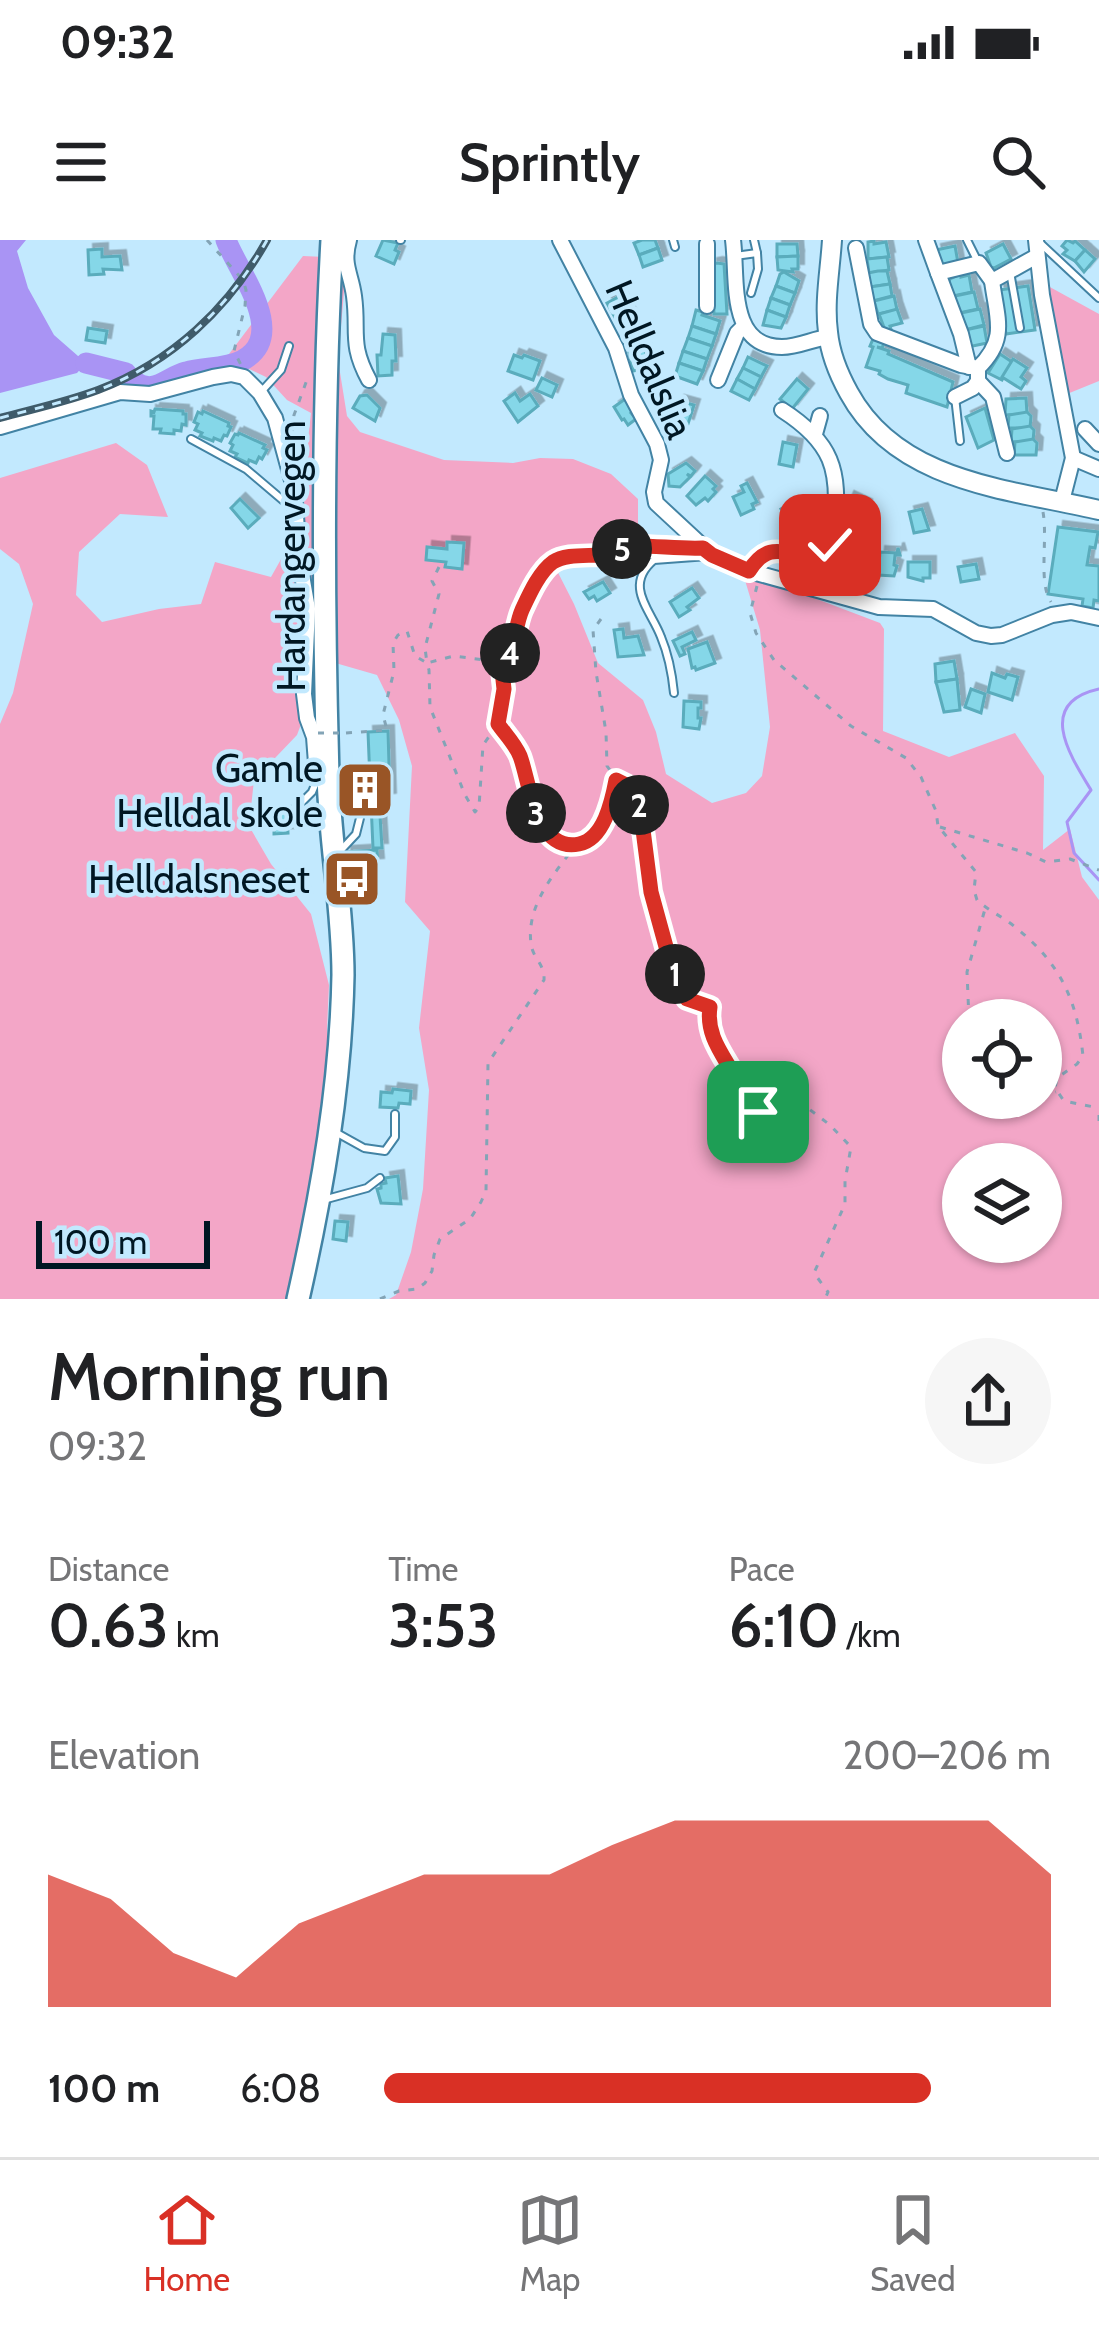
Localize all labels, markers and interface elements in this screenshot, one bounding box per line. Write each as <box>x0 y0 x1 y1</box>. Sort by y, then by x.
text: 09:32 <box>60 15 175 69</box>
icon: menu <box>48 129 114 195</box>
text: Sprintly <box>459 129 640 195</box>
icon: search <box>985 129 1051 195</box>
street label: Helldalslia <box>595 273 705 446</box>
street label: Hardangervegen <box>267 420 315 692</box>
pin <box>779 494 881 596</box>
icon: check <box>797 512 863 578</box>
pin: 5 <box>592 519 652 579</box>
text: 5 <box>613 529 631 569</box>
pin: 4 <box>480 623 540 683</box>
text: 4 <box>500 633 520 673</box>
place label: Gamle Helldal skole <box>116 744 323 837</box>
building icon: Gamle Helldal skole <box>334 759 396 821</box>
pin: 2 <box>609 775 669 835</box>
pin: 3 <box>506 783 566 843</box>
text: 2 <box>630 785 648 825</box>
text: 3 <box>527 793 545 833</box>
bus stop icon: Helldalsneset <box>321 848 383 910</box>
place label: Helldalsneset <box>88 855 310 903</box>
pin: 1 <box>645 944 705 1004</box>
text: 1 <box>669 954 681 994</box>
map controls <box>942 999 1062 1263</box>
button: locate <box>942 999 1062 1119</box>
pin <box>707 1061 809 1163</box>
icon: arrive <box>725 1079 791 1145</box>
button: layers <box>942 1143 1062 1263</box>
scale bar <box>36 1215 210 1268</box>
text: 100 m <box>54 1222 147 1262</box>
text: Morning run <box>48 1336 390 1417</box>
button: share <box>925 1338 1051 1464</box>
text: 09:32 <box>48 1422 147 1470</box>
text: Distance <box>48 1549 169 1589</box>
text: Time <box>388 1549 458 1589</box>
text: Pace <box>729 1549 795 1589</box>
text: 0.63 <box>48 1589 169 1662</box>
text: 3:53 <box>388 1589 498 1662</box>
text: 6:10 <box>729 1589 839 1662</box>
text: km <box>169 1615 220 1655</box>
text: /km <box>839 1615 901 1655</box>
text: Elevation <box>48 1731 200 1779</box>
text: 200–206 m <box>843 1731 1051 1779</box>
text: 100 m <box>48 2064 160 2112</box>
text: 6:08 <box>240 2064 321 2112</box>
tab: Home <box>143 2187 230 2299</box>
tab: Map <box>517 2187 583 2299</box>
tab: Saved <box>870 2187 956 2299</box>

